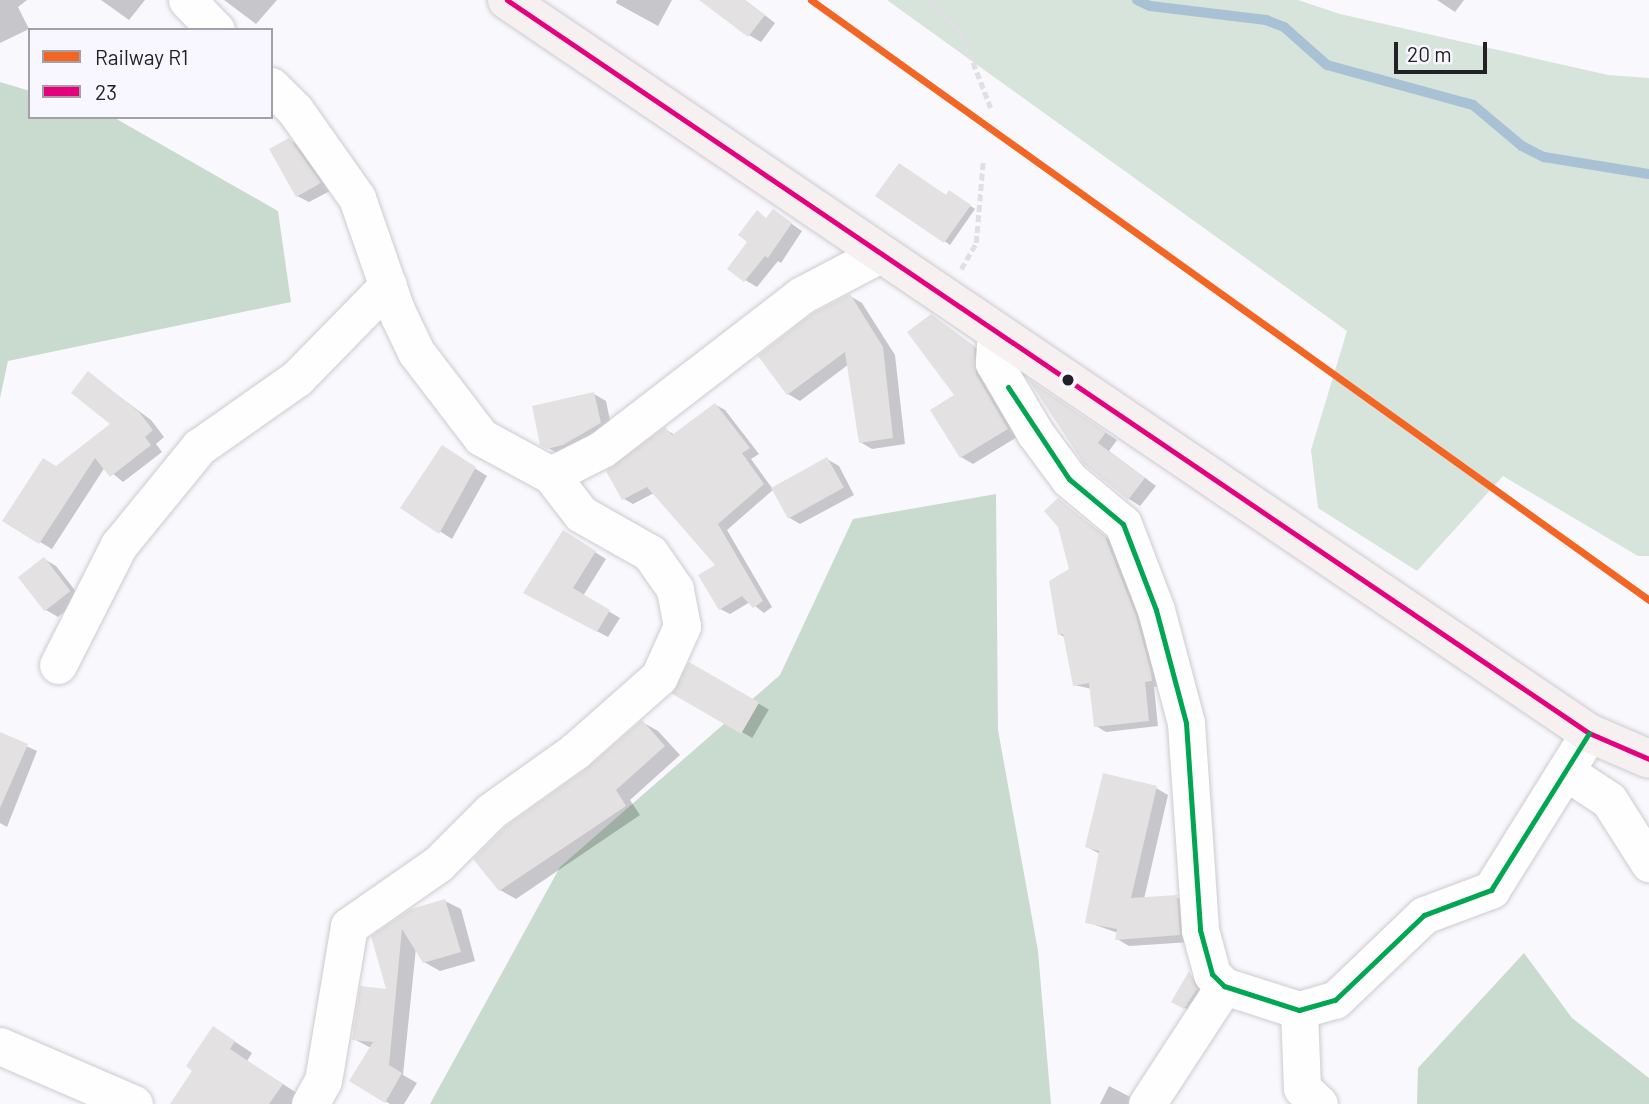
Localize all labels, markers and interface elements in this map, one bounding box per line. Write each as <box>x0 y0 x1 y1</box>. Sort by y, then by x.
legend <box>28 28 273 119</box>
scale bar <box>1397 28 1490 72</box>
text: 20 m <box>1407 41 1452 66</box>
text: Railway R1 <box>95 44 188 69</box>
text: 23 <box>95 79 117 104</box>
unlabelled marker <box>1061 373 1075 387</box>

